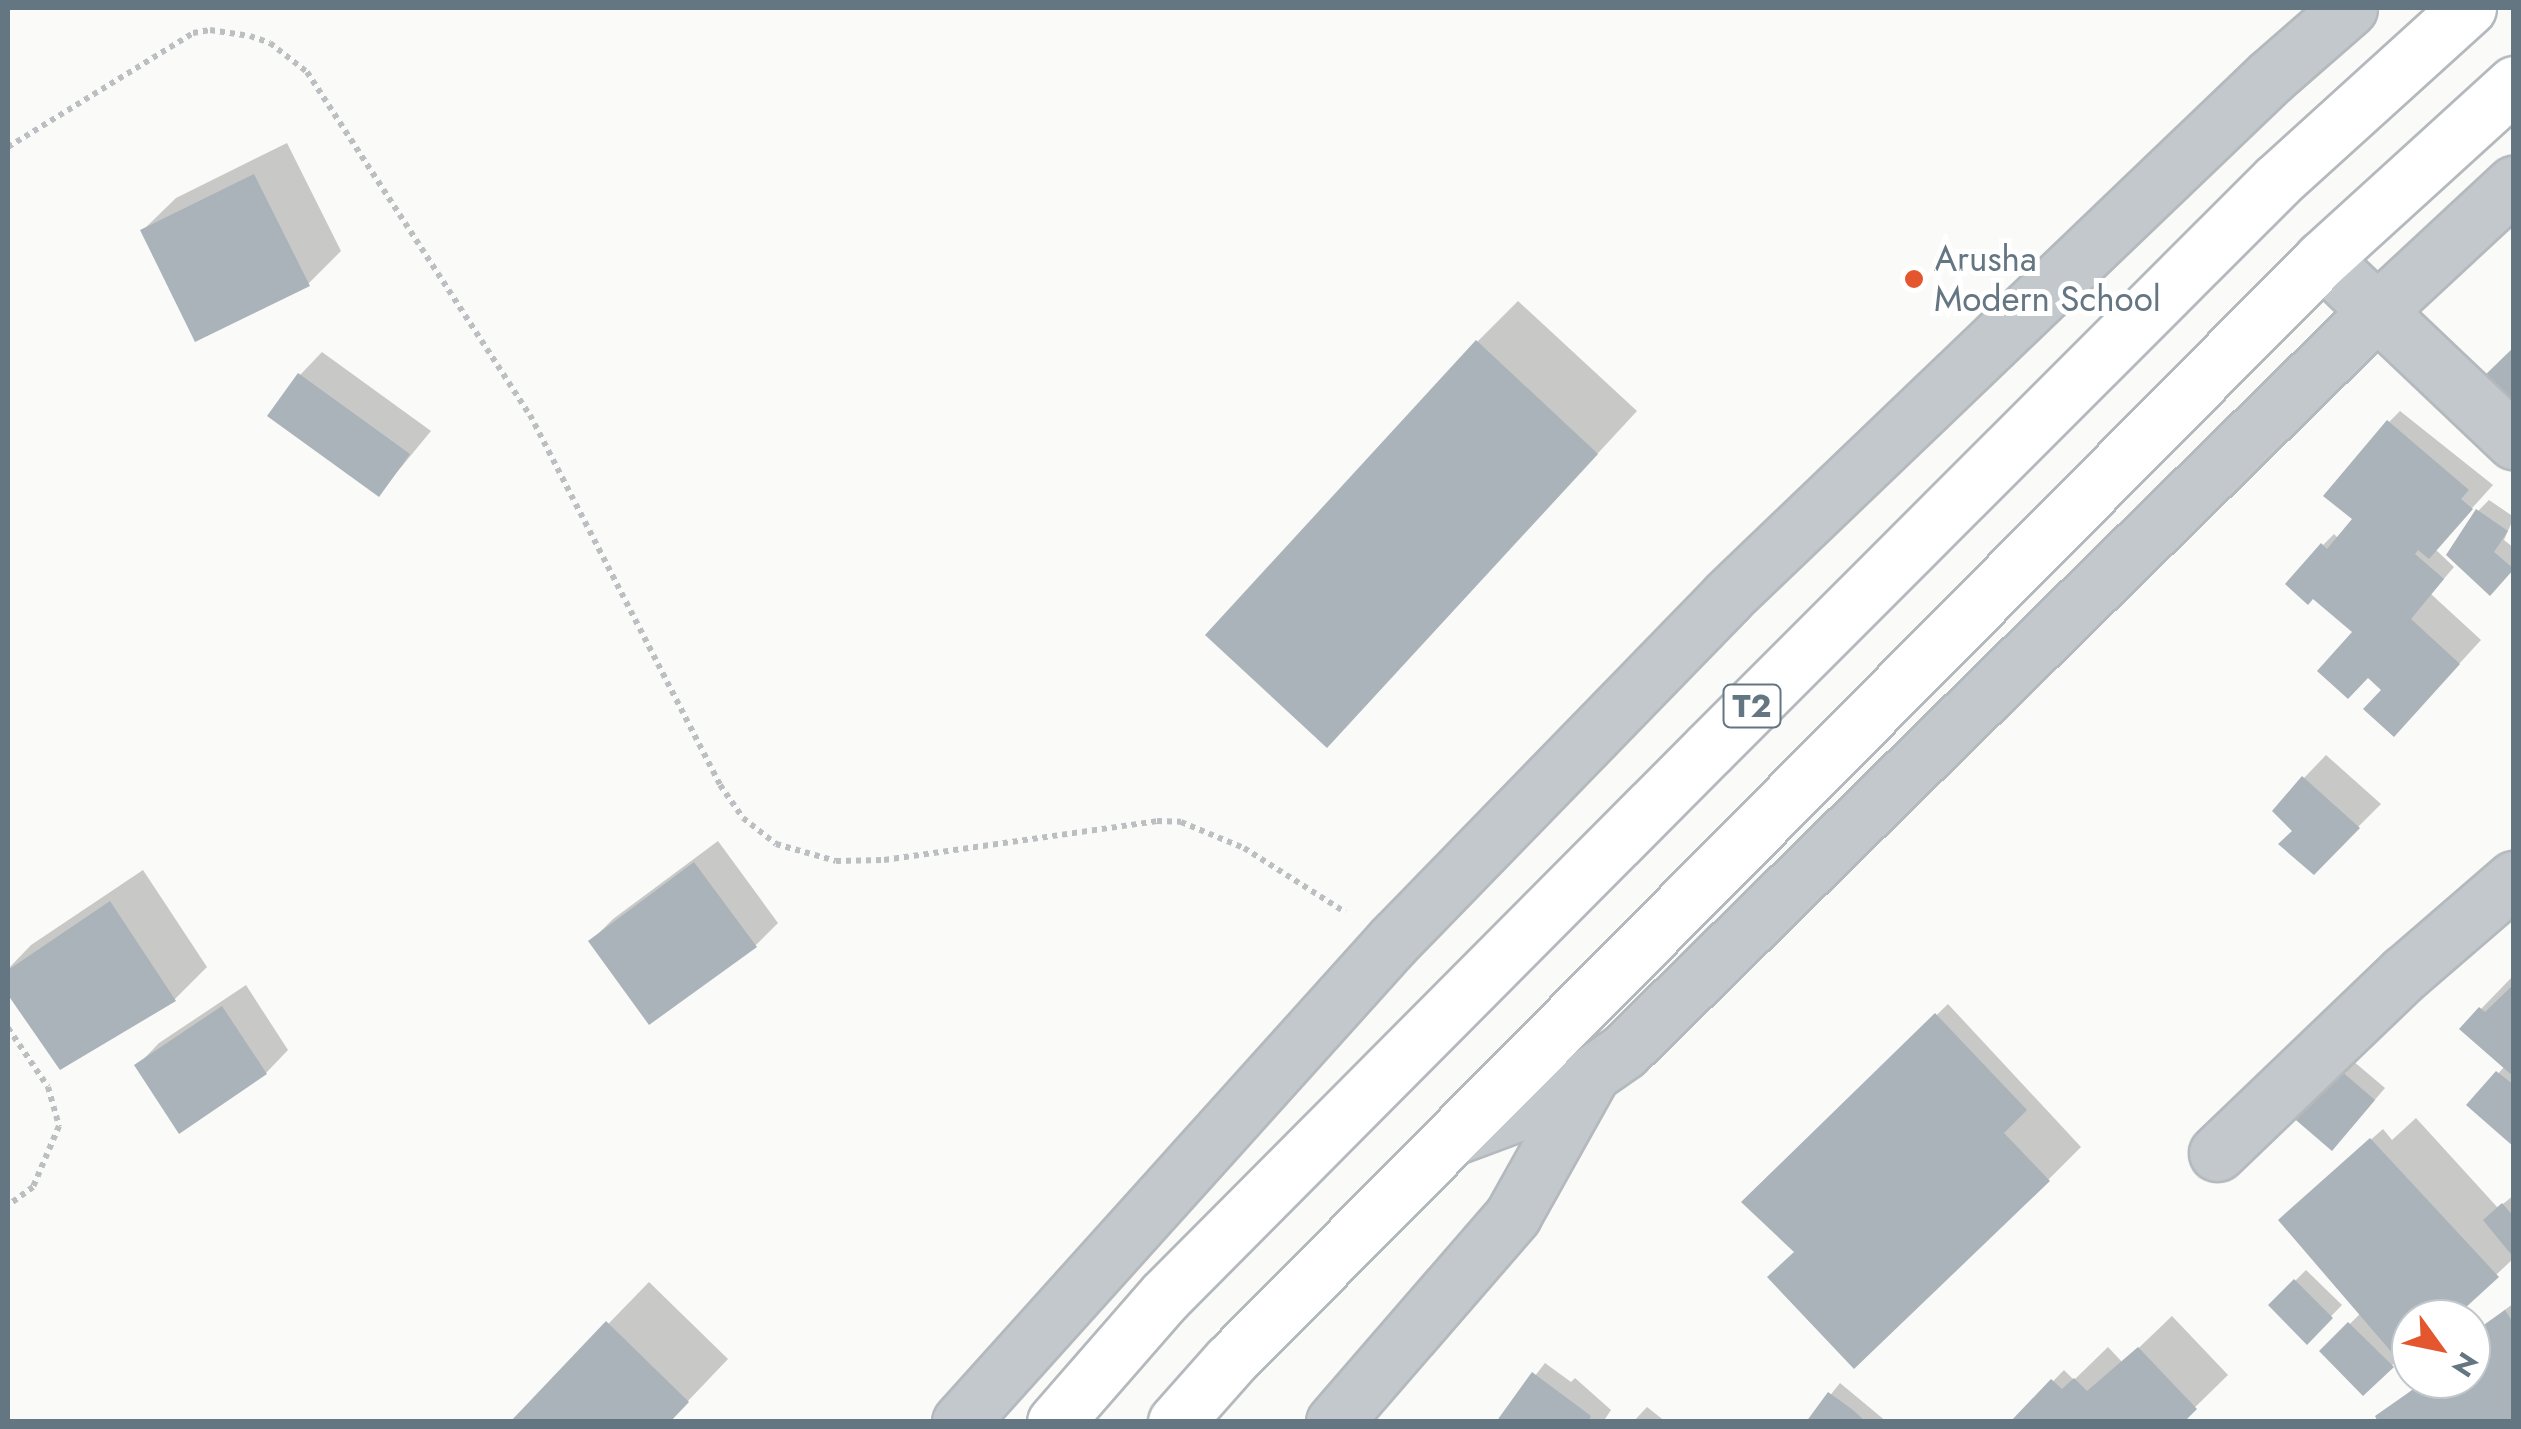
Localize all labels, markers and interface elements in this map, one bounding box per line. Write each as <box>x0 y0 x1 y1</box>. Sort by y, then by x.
place label: Arusha Modern School <box>1934 238 2161 320</box>
marker: Arusha Modern School <box>1903 268 1925 290</box>
road number: T2 <box>1722 679 1782 733</box>
north arrow <box>2391 1299 2491 1399</box>
text: N <box>2442 1344 2488 1385</box>

